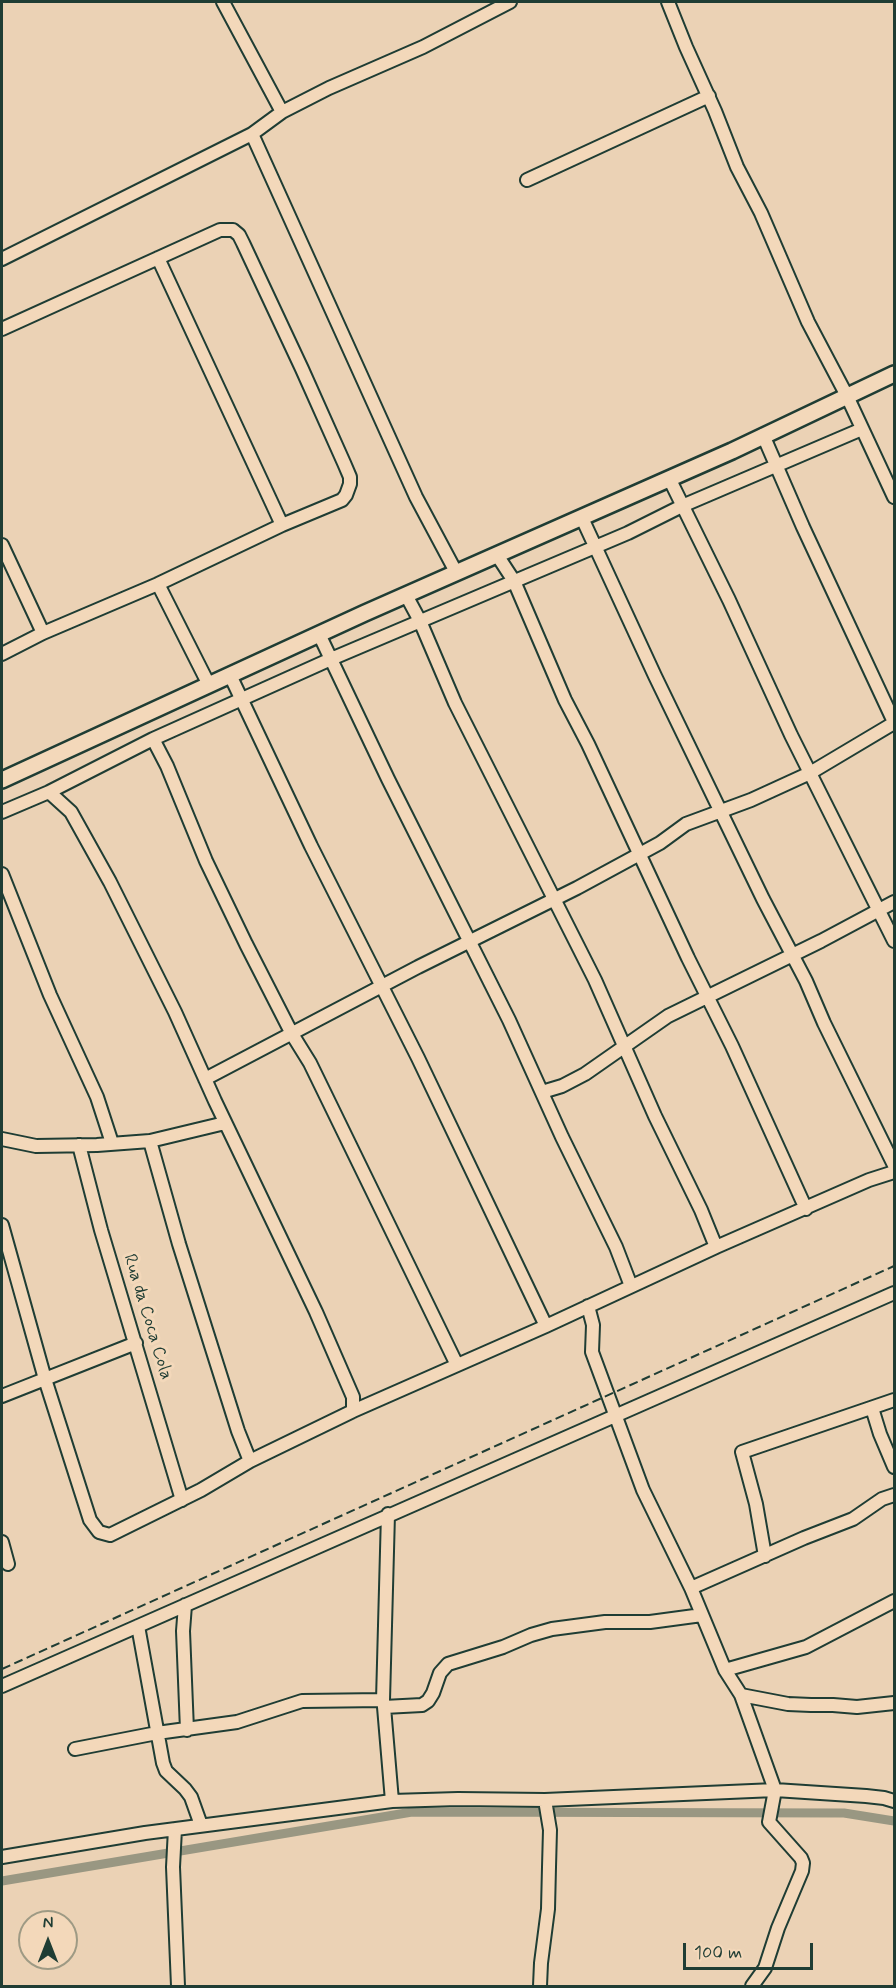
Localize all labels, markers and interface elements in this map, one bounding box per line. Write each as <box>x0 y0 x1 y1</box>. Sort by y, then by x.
street label: Rua da Coca Cola <box>118 1252 176 1382</box>
north arrow <box>18 1910 78 1970</box>
text: N <box>43 1913 53 1934</box>
scale bar <box>686 1931 816 1969</box>
text: 100 m <box>694 1941 742 1965</box>

